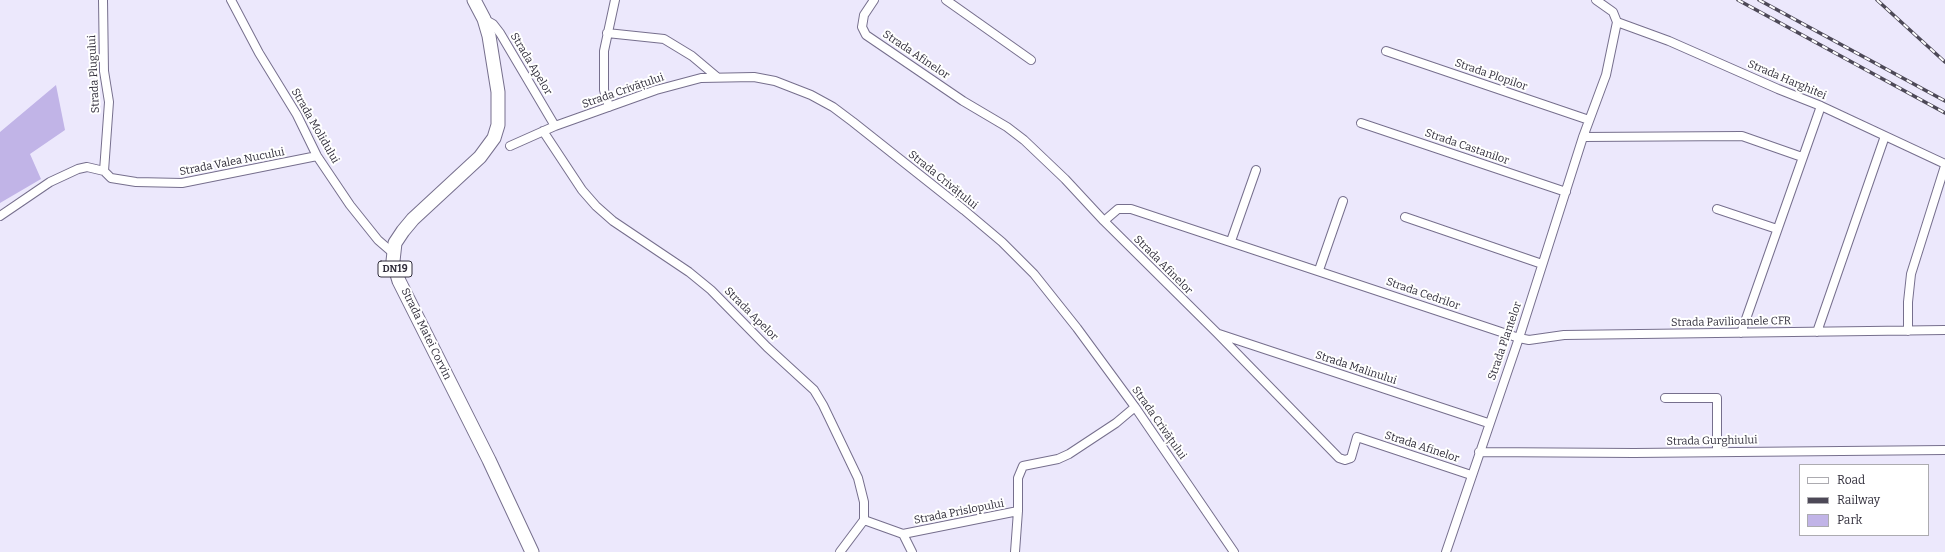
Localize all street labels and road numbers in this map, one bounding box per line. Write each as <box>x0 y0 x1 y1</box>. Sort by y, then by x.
street label: Strada Afinelor <box>880 28 952 82</box>
street label: Strada Apelor <box>507 31 555 97</box>
street label: Strada Plugului <box>85 35 103 113</box>
street label: Strada Plopilor <box>1453 56 1529 94</box>
street label: Strada Harghitei <box>1746 58 1828 102</box>
street label: Strada Crivățului <box>580 71 666 111</box>
street label: Strada Molidului <box>288 86 342 166</box>
street label: Strada Castanilor <box>1423 126 1511 168</box>
street label: Strada Valea Nucului <box>178 145 286 179</box>
street label: Strada Crivățului <box>906 148 980 212</box>
street label: Strada Afinelor <box>1131 233 1195 297</box>
road number: DN19 <box>378 261 412 277</box>
street label: Strada Cedrilor <box>1384 275 1462 313</box>
street label: Strada Apelor <box>722 285 780 343</box>
street label: Strada Matei Corvin <box>398 286 454 382</box>
street label: Strada Plantelor <box>1485 300 1525 382</box>
street label: Strada Pavilioanele CFR <box>1671 314 1791 330</box>
street label: Strada Malinului <box>1314 349 1398 387</box>
street label: Strada Crivățului <box>1129 384 1189 462</box>
street label: Strada Afinelor <box>1383 429 1461 465</box>
street label: Strada Gurghiului <box>1666 434 1758 448</box>
street label: Strada Prislopului <box>913 497 1005 527</box>

